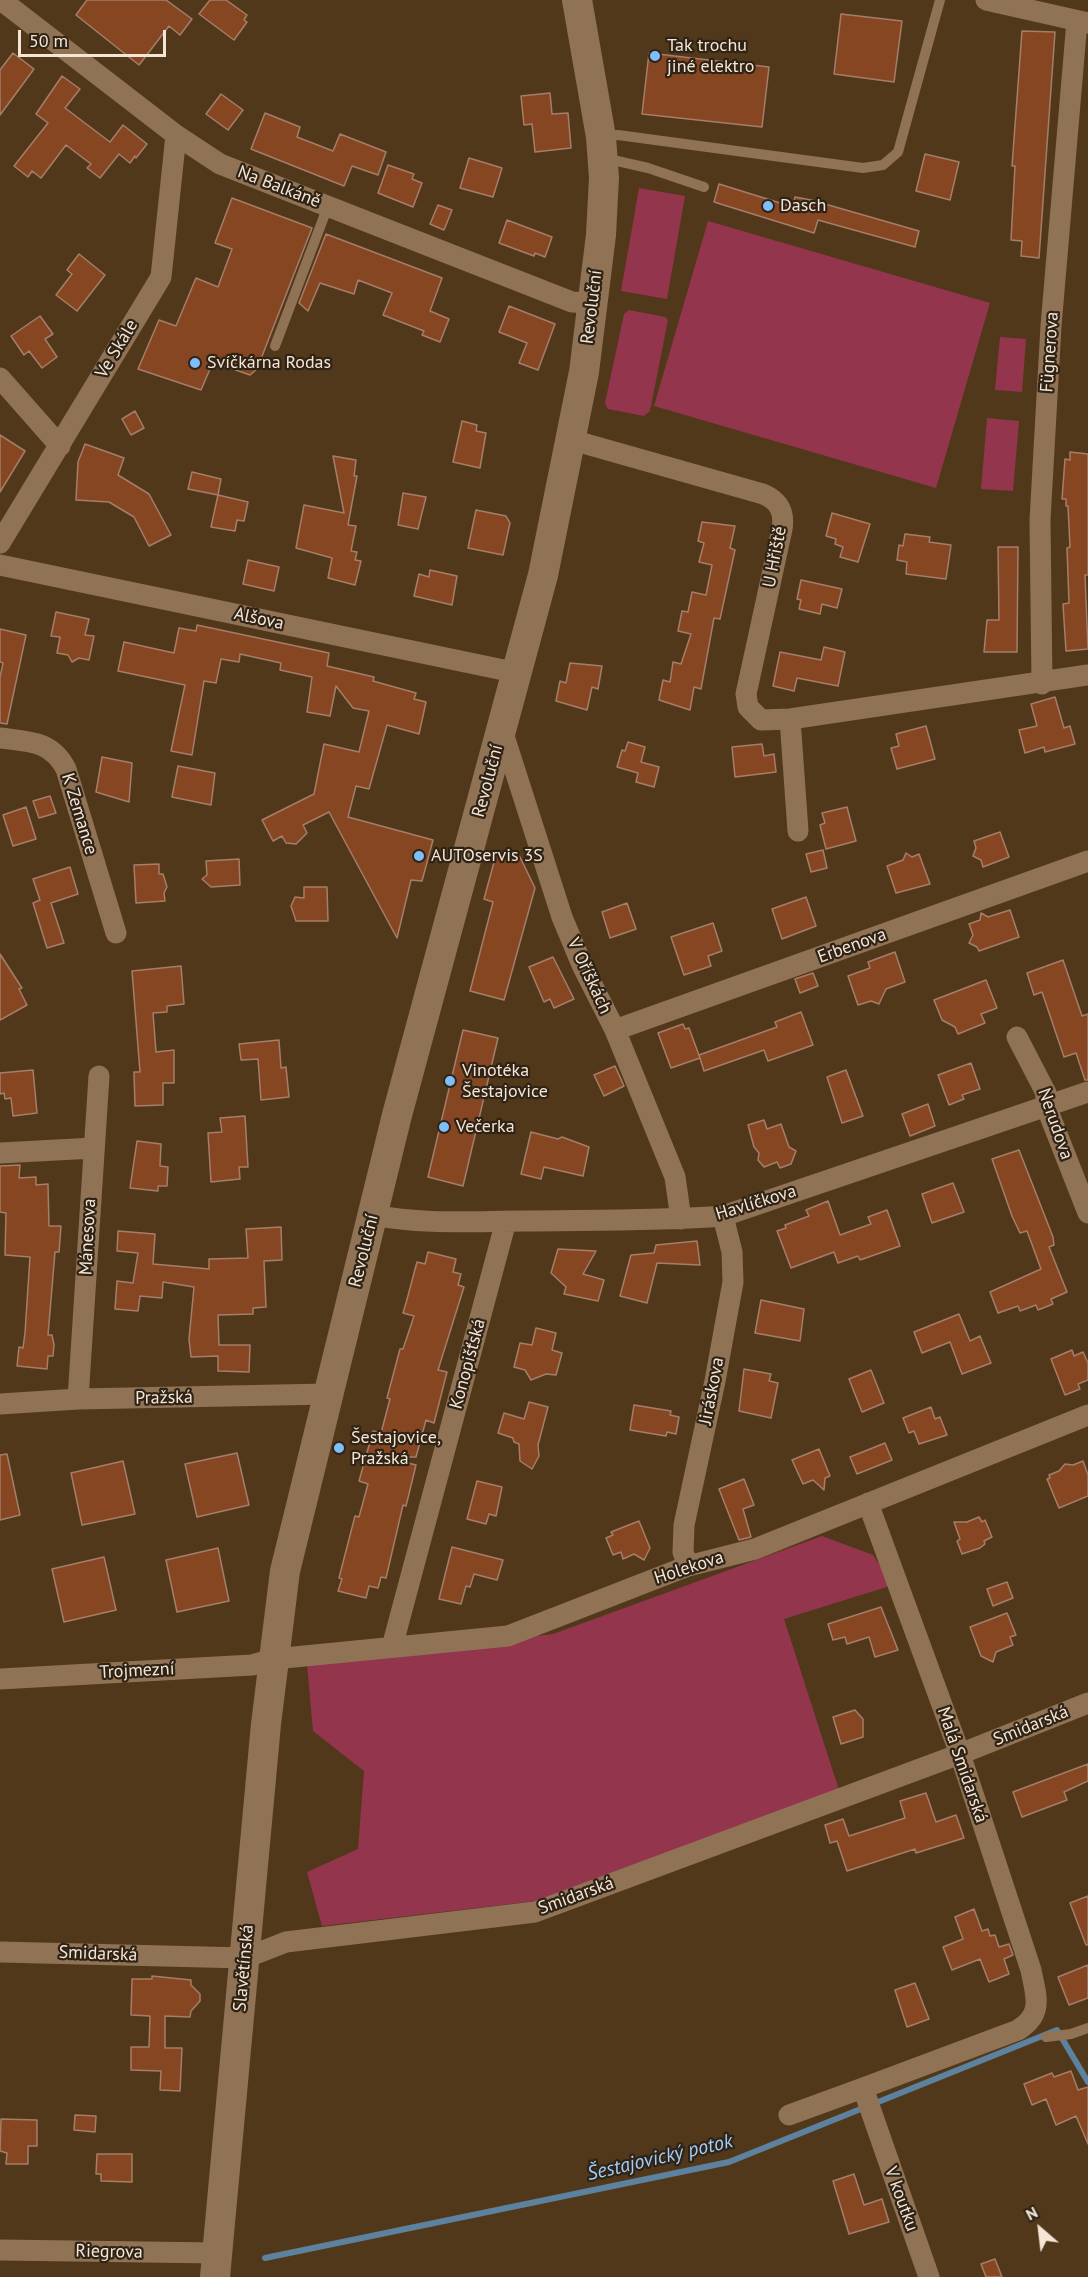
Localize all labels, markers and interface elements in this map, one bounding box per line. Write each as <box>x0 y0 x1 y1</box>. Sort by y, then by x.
scale bar <box>21 18 170 56</box>
text: 50 m <box>29 29 68 52</box>
place label: Tak trochu jiné elektro <box>667 35 754 78</box>
marker: Tak trochu jiné elektro <box>648 49 662 63</box>
street label: Na Balkáně <box>234 161 324 213</box>
place label: Dasch <box>780 195 826 217</box>
marker: Dasch <box>761 199 775 213</box>
street label: Revoluční <box>577 269 607 345</box>
street label: Fügnerova <box>1036 311 1064 393</box>
street label: Ve Skále <box>91 316 143 382</box>
place label: Svíčkárna Rodas <box>207 352 331 374</box>
marker: Svíčkárna Rodas <box>188 356 202 370</box>
street label: U Hřiště <box>758 524 792 590</box>
street label: Alšova <box>232 603 286 635</box>
street label: Revoluční <box>468 742 508 820</box>
street label: K Zemance <box>56 771 102 857</box>
place label: AUTOservis 3S <box>431 845 543 867</box>
marker: AUTOservis 3S <box>412 849 426 863</box>
street label: Erbenova <box>815 924 889 968</box>
street label: V Oříškách <box>562 935 616 1017</box>
place label: Vinotéka Šestajovice <box>462 1060 548 1102</box>
marker: Vinotéka Šestajovice <box>443 1074 457 1088</box>
street label: Nerudova <box>1033 1086 1077 1162</box>
place label: Večerka <box>456 1116 515 1138</box>
marker: Večerka <box>437 1120 451 1134</box>
street label: Havlíčkova <box>713 1180 799 1226</box>
street label: Mánesova <box>75 1198 101 1276</box>
street label: Revoluční <box>345 1212 383 1290</box>
street label: Konopišťská <box>446 1316 490 1412</box>
street label: Jiráskova <box>695 1356 729 1426</box>
street label: Pražská <box>135 1387 193 1409</box>
place label: Šestajovice, Pražská <box>351 1427 441 1470</box>
marker: Šestajovice, Pražská <box>332 1441 346 1455</box>
street label: Holekova <box>652 1547 726 1589</box>
street label: Trojmezní <box>99 1658 175 1684</box>
street label: Smidarská <box>990 1701 1072 1751</box>
street label: Malá Smidarská <box>932 1704 992 1826</box>
street label: Smidarská <box>535 1872 617 1920</box>
street label: Slavětínská <box>229 1924 259 2012</box>
street label: Smidarská <box>58 1942 138 1966</box>
water label: Šestajovický potok <box>585 2130 735 2186</box>
street label: V koutku <box>879 2164 923 2234</box>
north arrow <box>1010 2199 1070 2259</box>
text: N <box>1022 2202 1041 2224</box>
street label: Riegrova <box>75 2241 143 2263</box>

